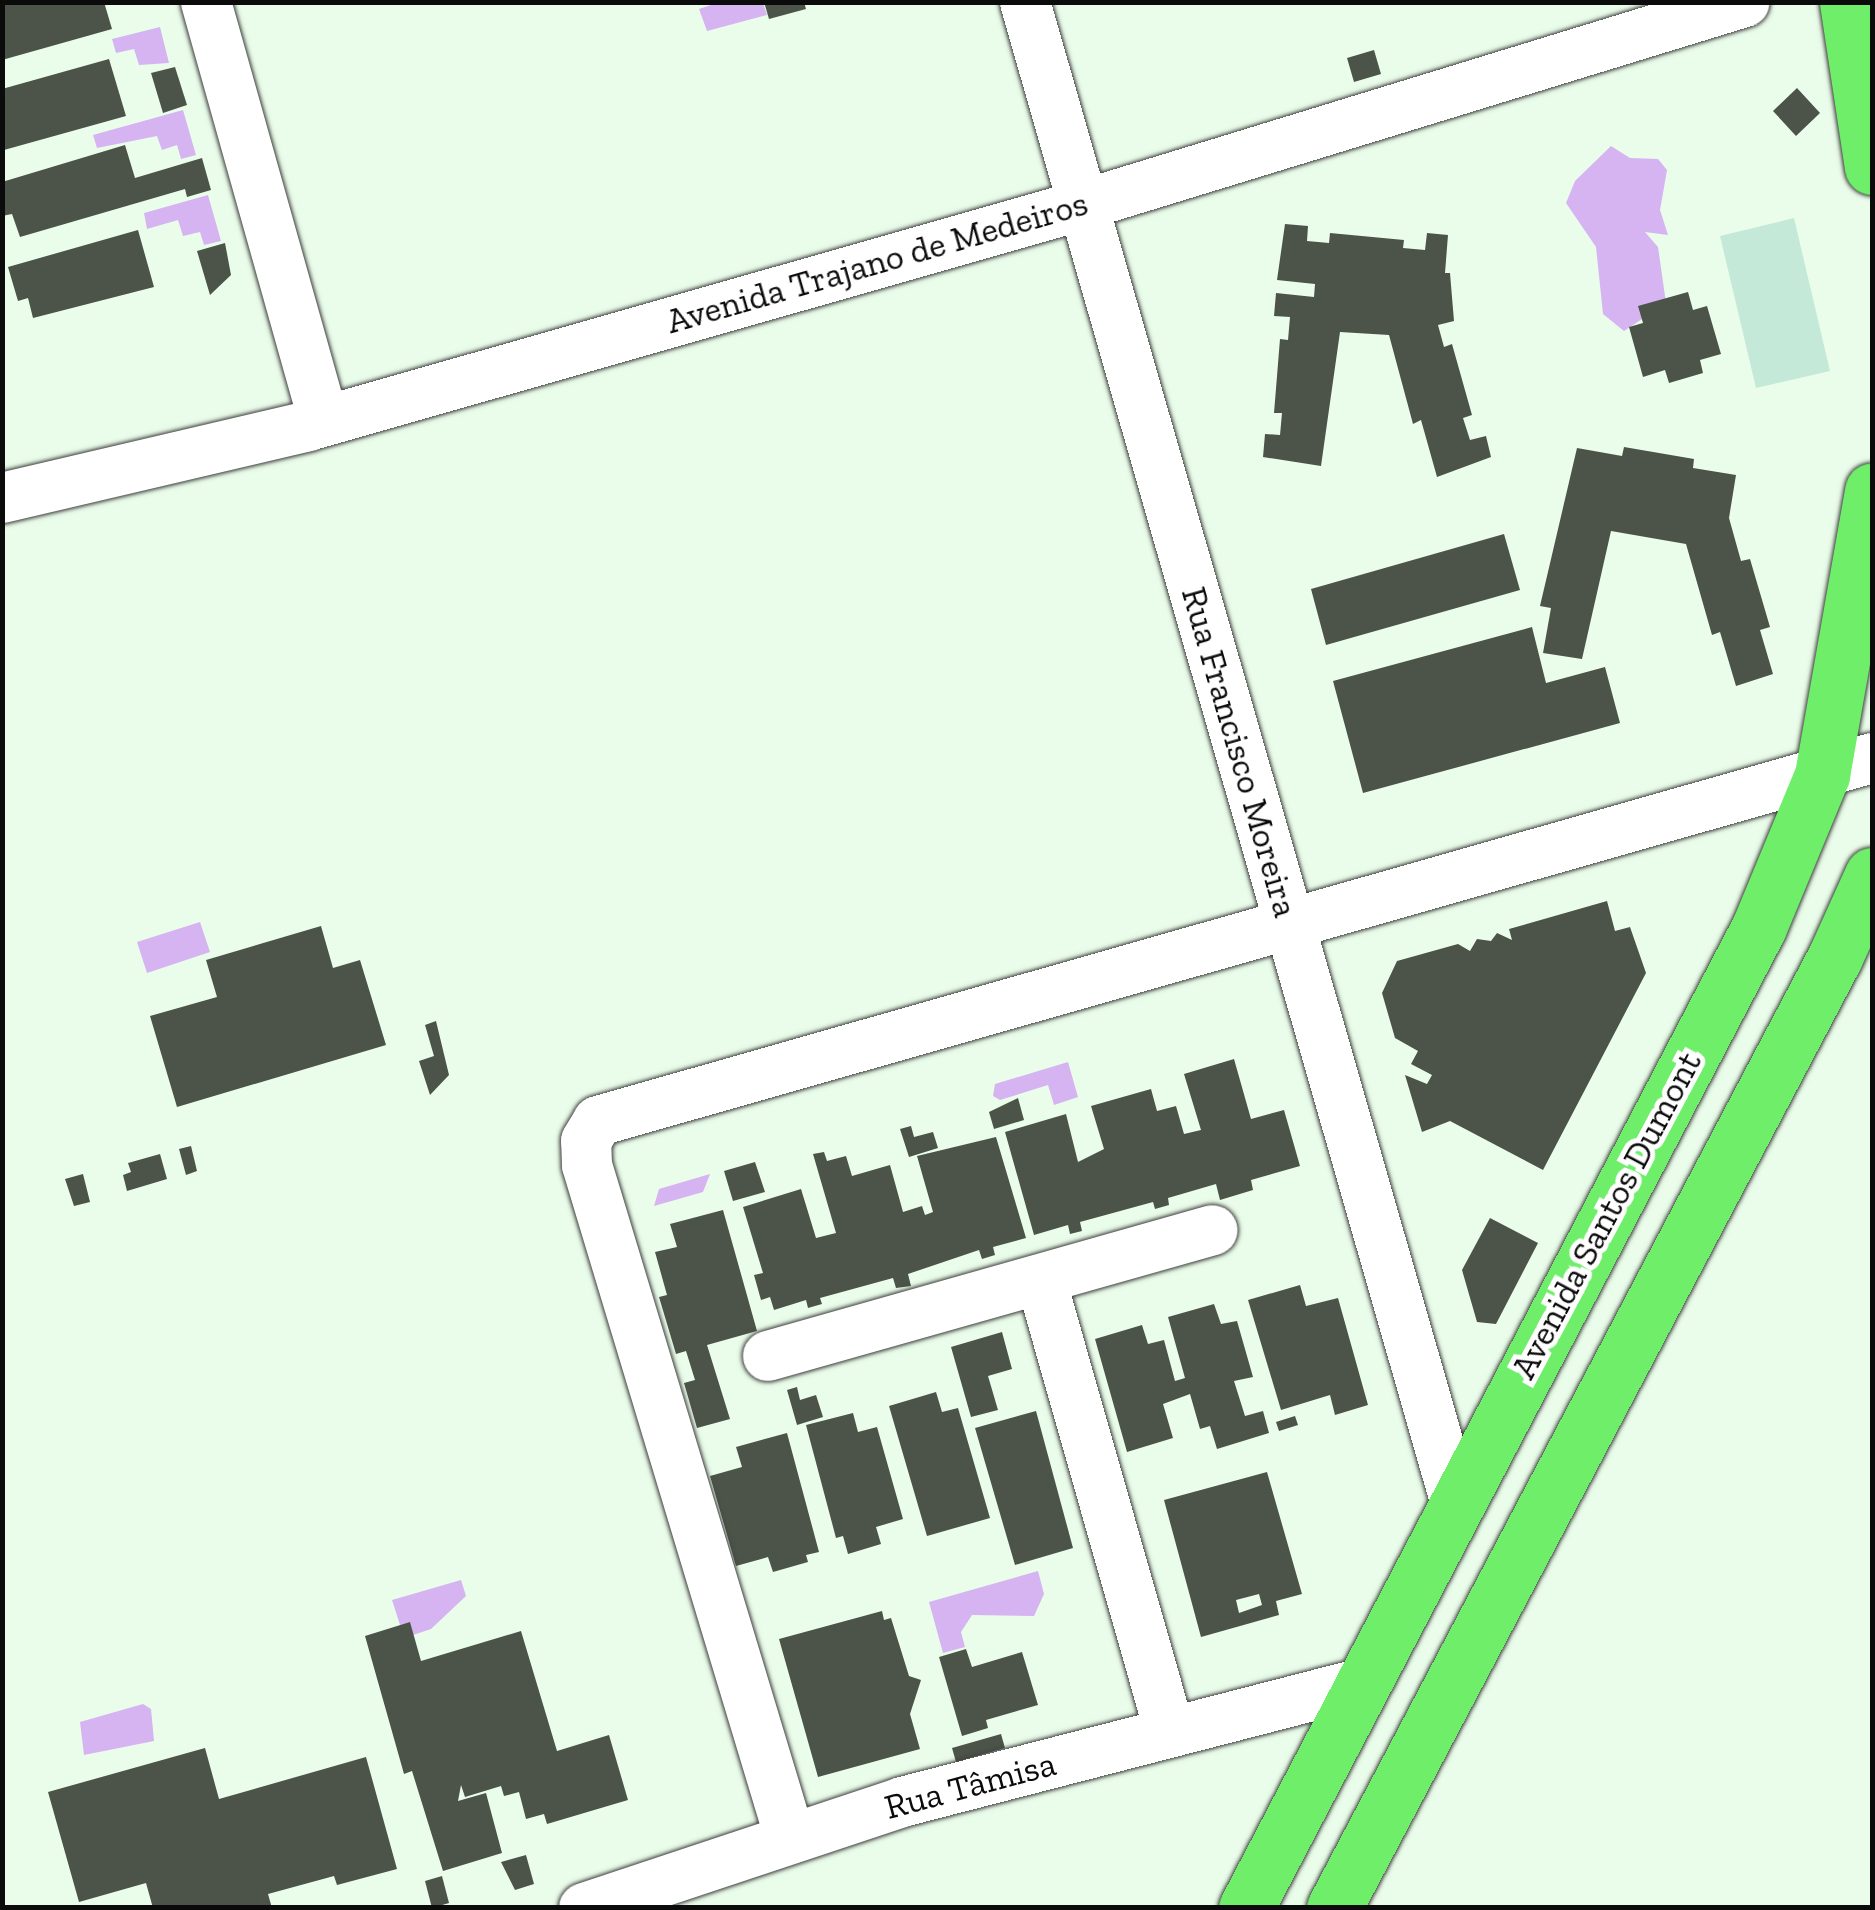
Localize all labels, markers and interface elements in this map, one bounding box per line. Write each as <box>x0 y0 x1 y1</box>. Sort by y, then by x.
street label: Avenida Trajano de Medeiros <box>661 182 1093 342</box>
street label: Rua Francisco Moreira <box>1173 582 1307 922</box>
street label: Avenida Santos Dumont <box>1502 1044 1710 1386</box>
street label: Rua Tâmisa <box>880 1742 1060 1828</box>

